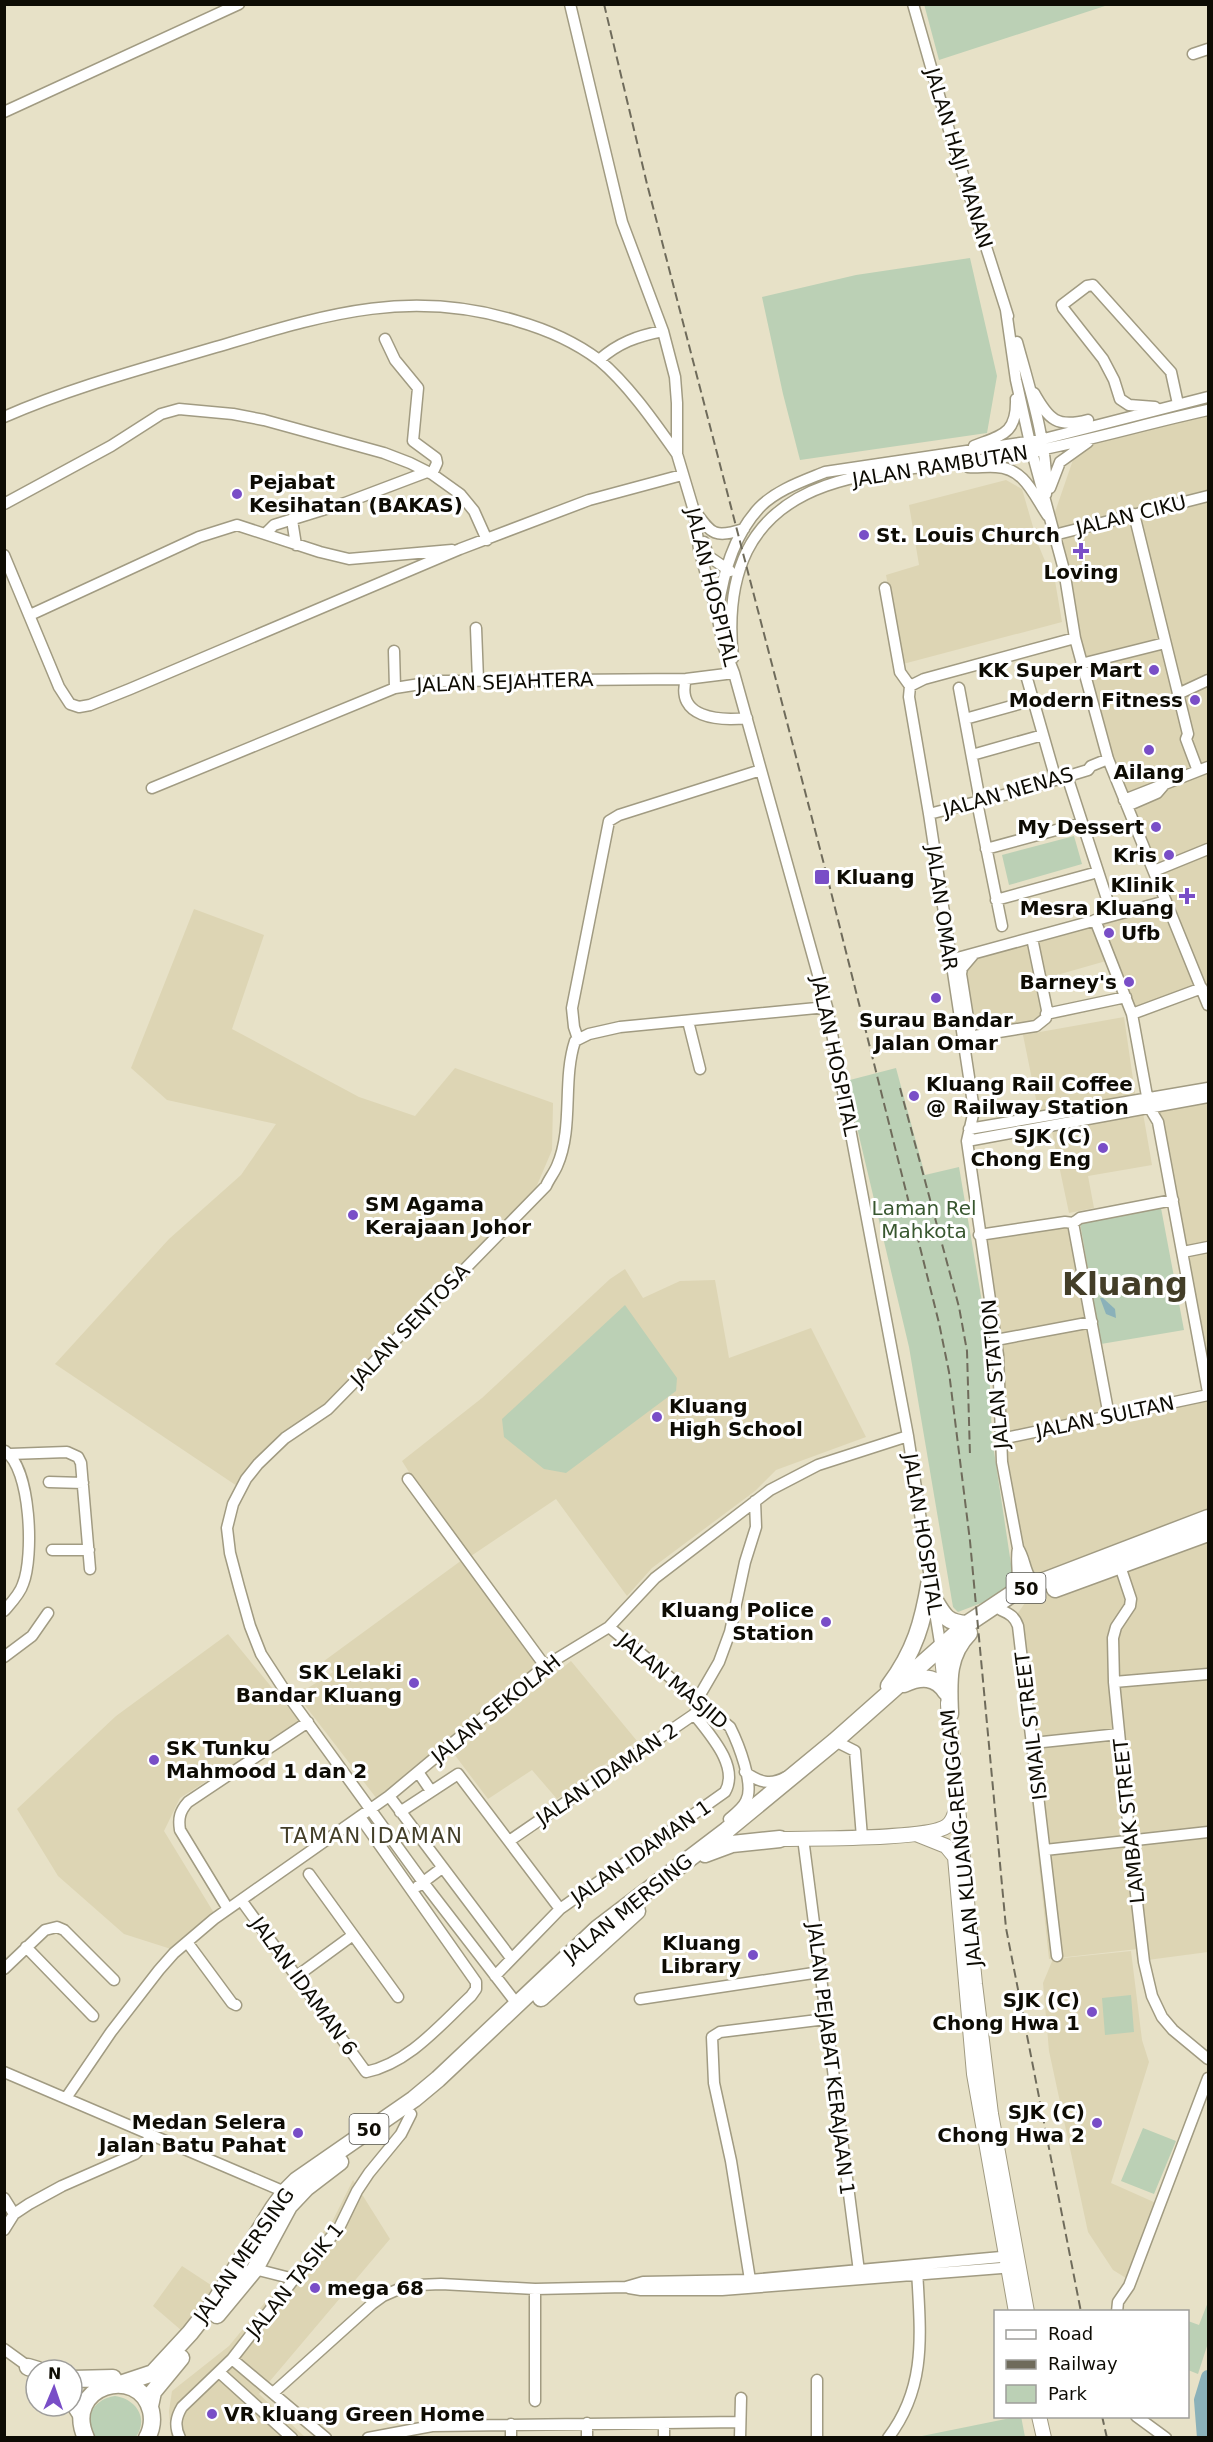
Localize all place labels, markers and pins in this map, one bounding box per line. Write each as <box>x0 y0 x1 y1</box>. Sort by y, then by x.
place label: Pejabat Kesihatan (BAKAS) <box>249 470 463 517</box>
marker: Pejabat Kesihatan (BAKAS) <box>230 487 244 501</box>
place label: St. Louis Church <box>876 523 1060 547</box>
marker: St. Louis Church <box>857 528 871 542</box>
marker: Loving <box>1074 544 1088 558</box>
place label: Loving <box>1044 560 1118 584</box>
place label: KK Super Mart <box>978 658 1142 682</box>
marker: KK Super Mart <box>1147 663 1161 677</box>
place label: Modern Fitness <box>1009 688 1183 712</box>
marker: Modern Fitness <box>1188 693 1202 707</box>
marker: Ailang <box>1142 743 1156 757</box>
place label: Ailang <box>1113 760 1185 784</box>
place label: My Dessert <box>1017 815 1144 839</box>
marker: My Dessert <box>1149 820 1163 834</box>
place label: Kris <box>1113 843 1157 867</box>
marker: Kris <box>1162 848 1176 862</box>
place label: Kluang <box>836 865 915 889</box>
marker: Kluang <box>813 868 831 886</box>
place label: Klinik Mesra Kluang <box>1020 873 1175 920</box>
marker: Klinik Mesra Kluang <box>1178 887 1196 905</box>
place label: Ufb <box>1121 921 1160 945</box>
marker: Ufb <box>1102 926 1116 940</box>
place label: Barney's <box>1020 970 1117 994</box>
marker: Barney's <box>1122 975 1136 989</box>
marker: Surau Bandar Jalan Omar <box>929 991 943 1005</box>
place label: Surau Bandar Jalan Omar <box>859 1008 1013 1055</box>
place label: Kluang Rail Coffee @ Railway Station <box>926 1072 1133 1119</box>
marker: Kluang Rail Coffee @ Railway Station <box>907 1089 921 1103</box>
place label: SJK (C) Chong Eng <box>971 1124 1091 1171</box>
marker: SJK (C) Chong Eng <box>1096 1141 1110 1155</box>
place label: SM Agama Kerajaan Johor <box>365 1192 531 1239</box>
marker: SM Agama Kerajaan Johor <box>346 1208 360 1222</box>
place label: Kluang High School <box>669 1394 803 1441</box>
marker: Kluang High School <box>650 1410 664 1424</box>
place label: Kluang Police Station <box>661 1598 814 1645</box>
marker: Kluang Police Station <box>819 1615 833 1629</box>
place label: SK Lelaki Bandar Kluang <box>236 1660 402 1707</box>
marker: SK Lelaki Bandar Kluang <box>407 1676 421 1690</box>
place label: SK Tunku Mahmood 1 dan 2 <box>166 1736 367 1783</box>
marker: SK Tunku Mahmood 1 dan 2 <box>147 1753 161 1767</box>
place label: Kluang Library <box>661 1931 741 1978</box>
marker: Kluang Library <box>746 1948 760 1962</box>
place label: SJK (C) Chong Hwa 1 <box>932 1988 1080 2035</box>
marker: SJK (C) Chong Hwa 1 <box>1085 2005 1099 2019</box>
place label: SJK (C) Chong Hwa 2 <box>937 2100 1085 2147</box>
place label: Medan Selera Jalan Batu Pahat <box>97 2110 286 2157</box>
marker: SJK (C) Chong Hwa 2 <box>1090 2116 1104 2130</box>
marker: Medan Selera Jalan Batu Pahat <box>291 2126 305 2140</box>
place label: mega 68 <box>327 2276 424 2300</box>
marker: mega 68 <box>308 2281 322 2295</box>
place label: VR kluang Green Home <box>224 2402 485 2426</box>
marker: VR kluang Green Home <box>205 2407 219 2421</box>

